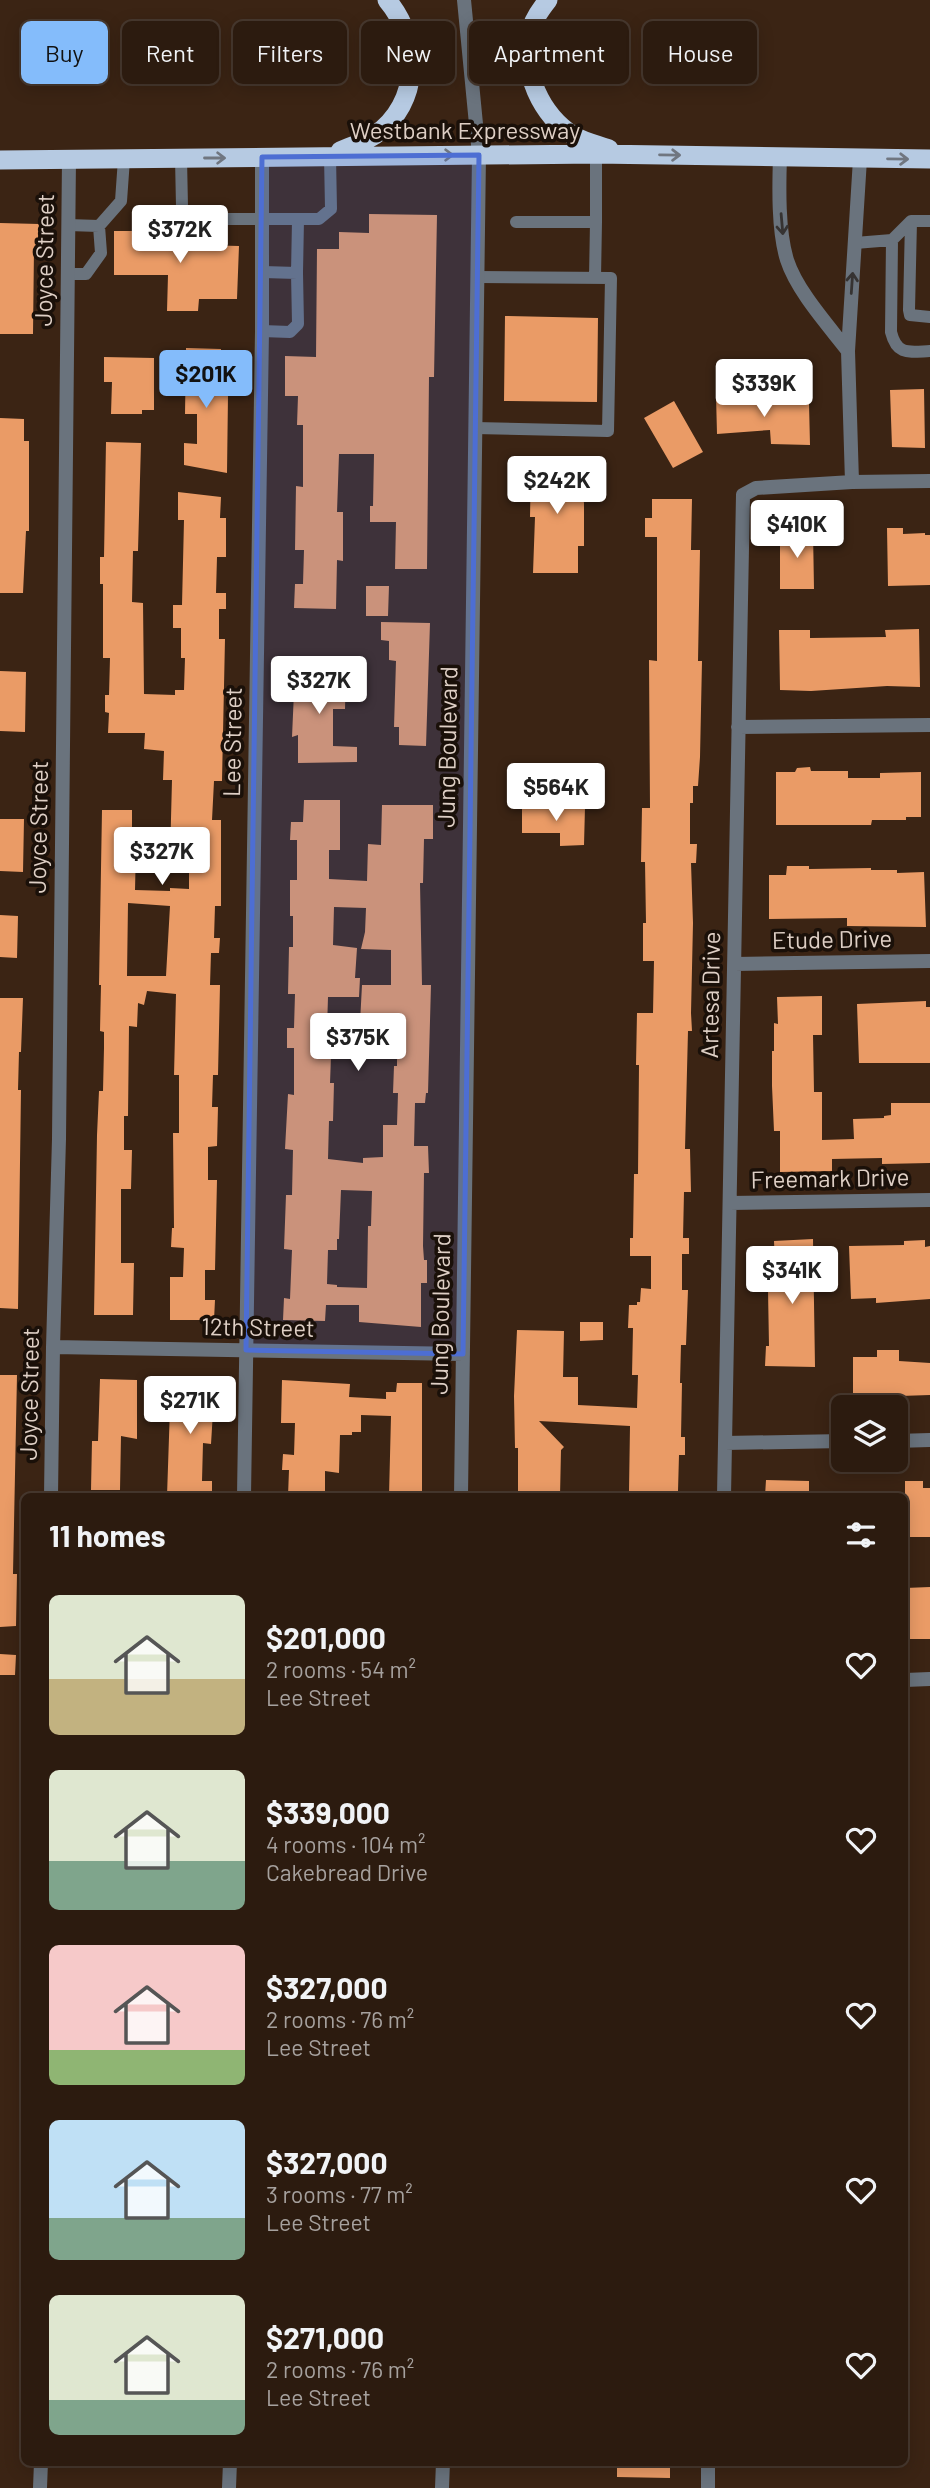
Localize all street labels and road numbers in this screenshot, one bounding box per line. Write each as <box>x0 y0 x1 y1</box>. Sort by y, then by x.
street label: Westbank Expressway <box>350 115 580 144</box>
street label: Joyce Street <box>28 193 59 327</box>
street label: Jung Boulevard <box>431 666 462 828</box>
street label: Lee Street <box>216 687 247 797</box>
street label: Joyce Street <box>22 760 53 894</box>
street label: Etude Drive <box>772 923 892 954</box>
street label: Artesa Drive <box>694 931 725 1059</box>
street label: Freemark Drive <box>750 1162 910 1193</box>
street label: Jung Boulevard <box>424 1233 455 1395</box>
street label: 12th Street <box>201 1311 315 1342</box>
street label: Joyce Street <box>13 1327 44 1461</box>

